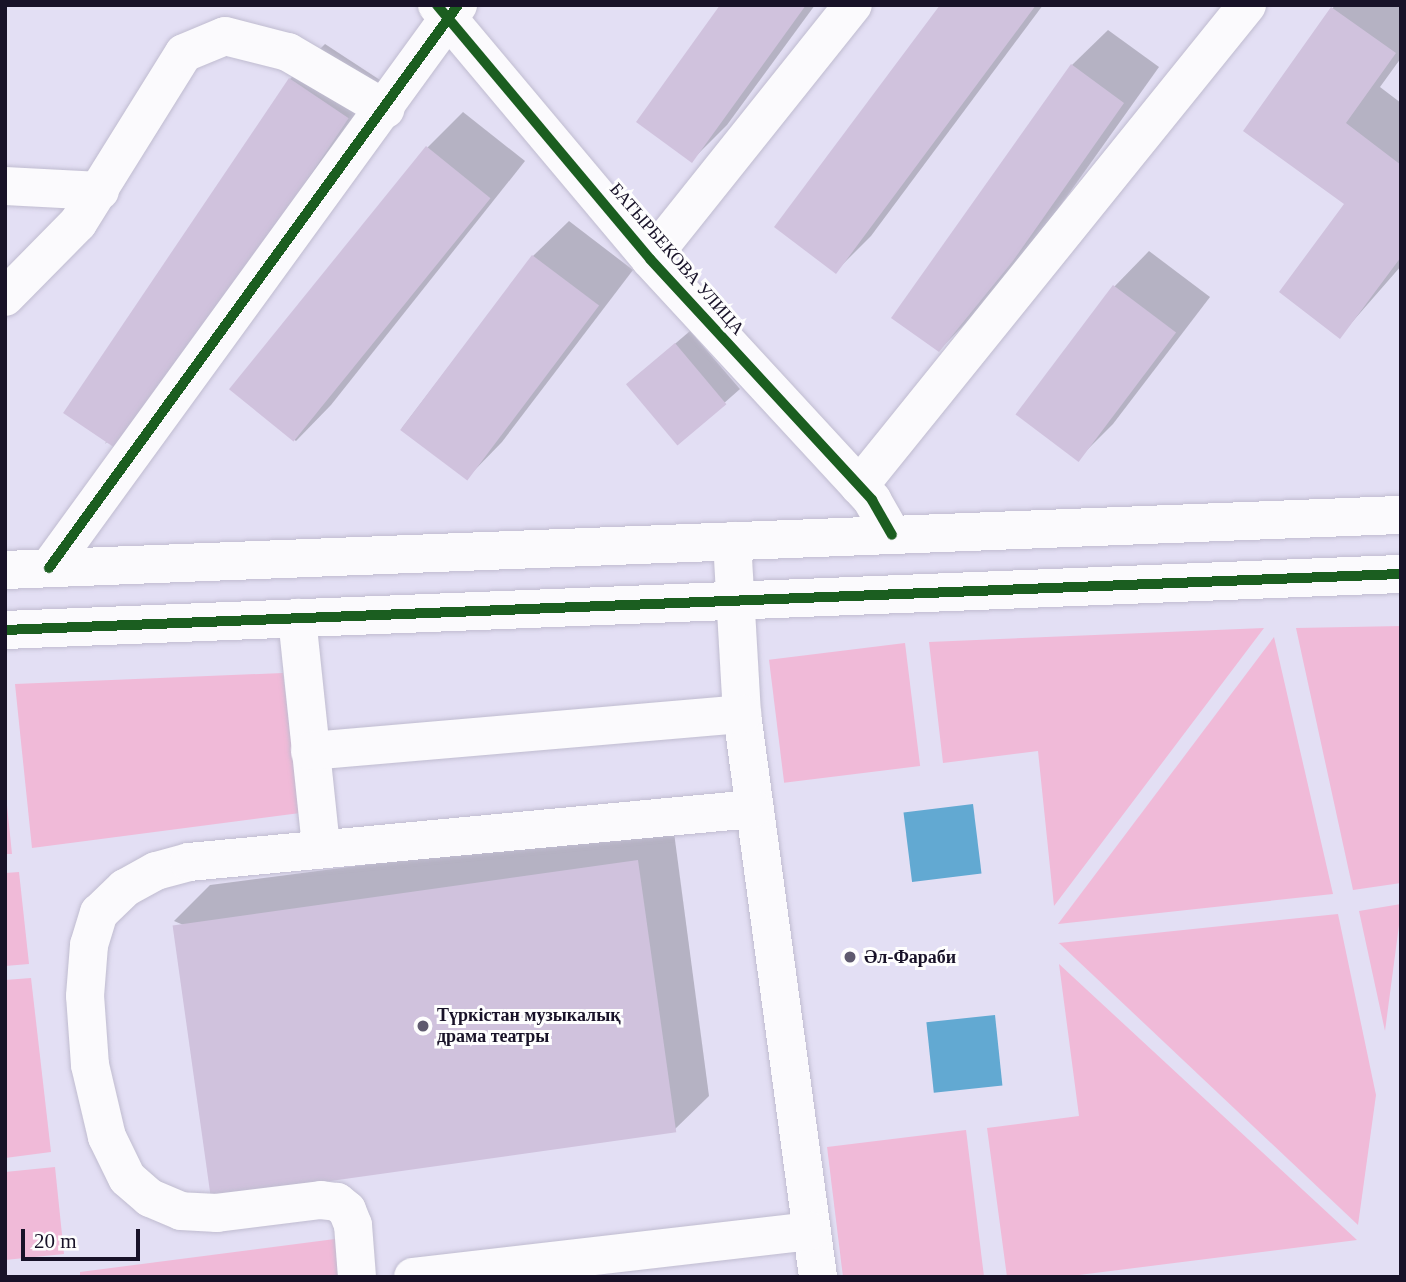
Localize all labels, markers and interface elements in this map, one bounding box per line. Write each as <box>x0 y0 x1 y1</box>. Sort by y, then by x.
street label: БАТЫРБЕКОВА УЛИЦА <box>605 179 749 339</box>
place label: Әл-Фараби <box>864 946 956 968</box>
marker: Әл-Фараби <box>842 949 858 965</box>
place label: Түркістан музыкалық драма театры <box>437 1005 621 1048</box>
marker: Түркістан музыкалық драма театры <box>415 1018 431 1034</box>
scale bar <box>24 1216 144 1260</box>
text: 20 m <box>34 1229 77 1253</box>

